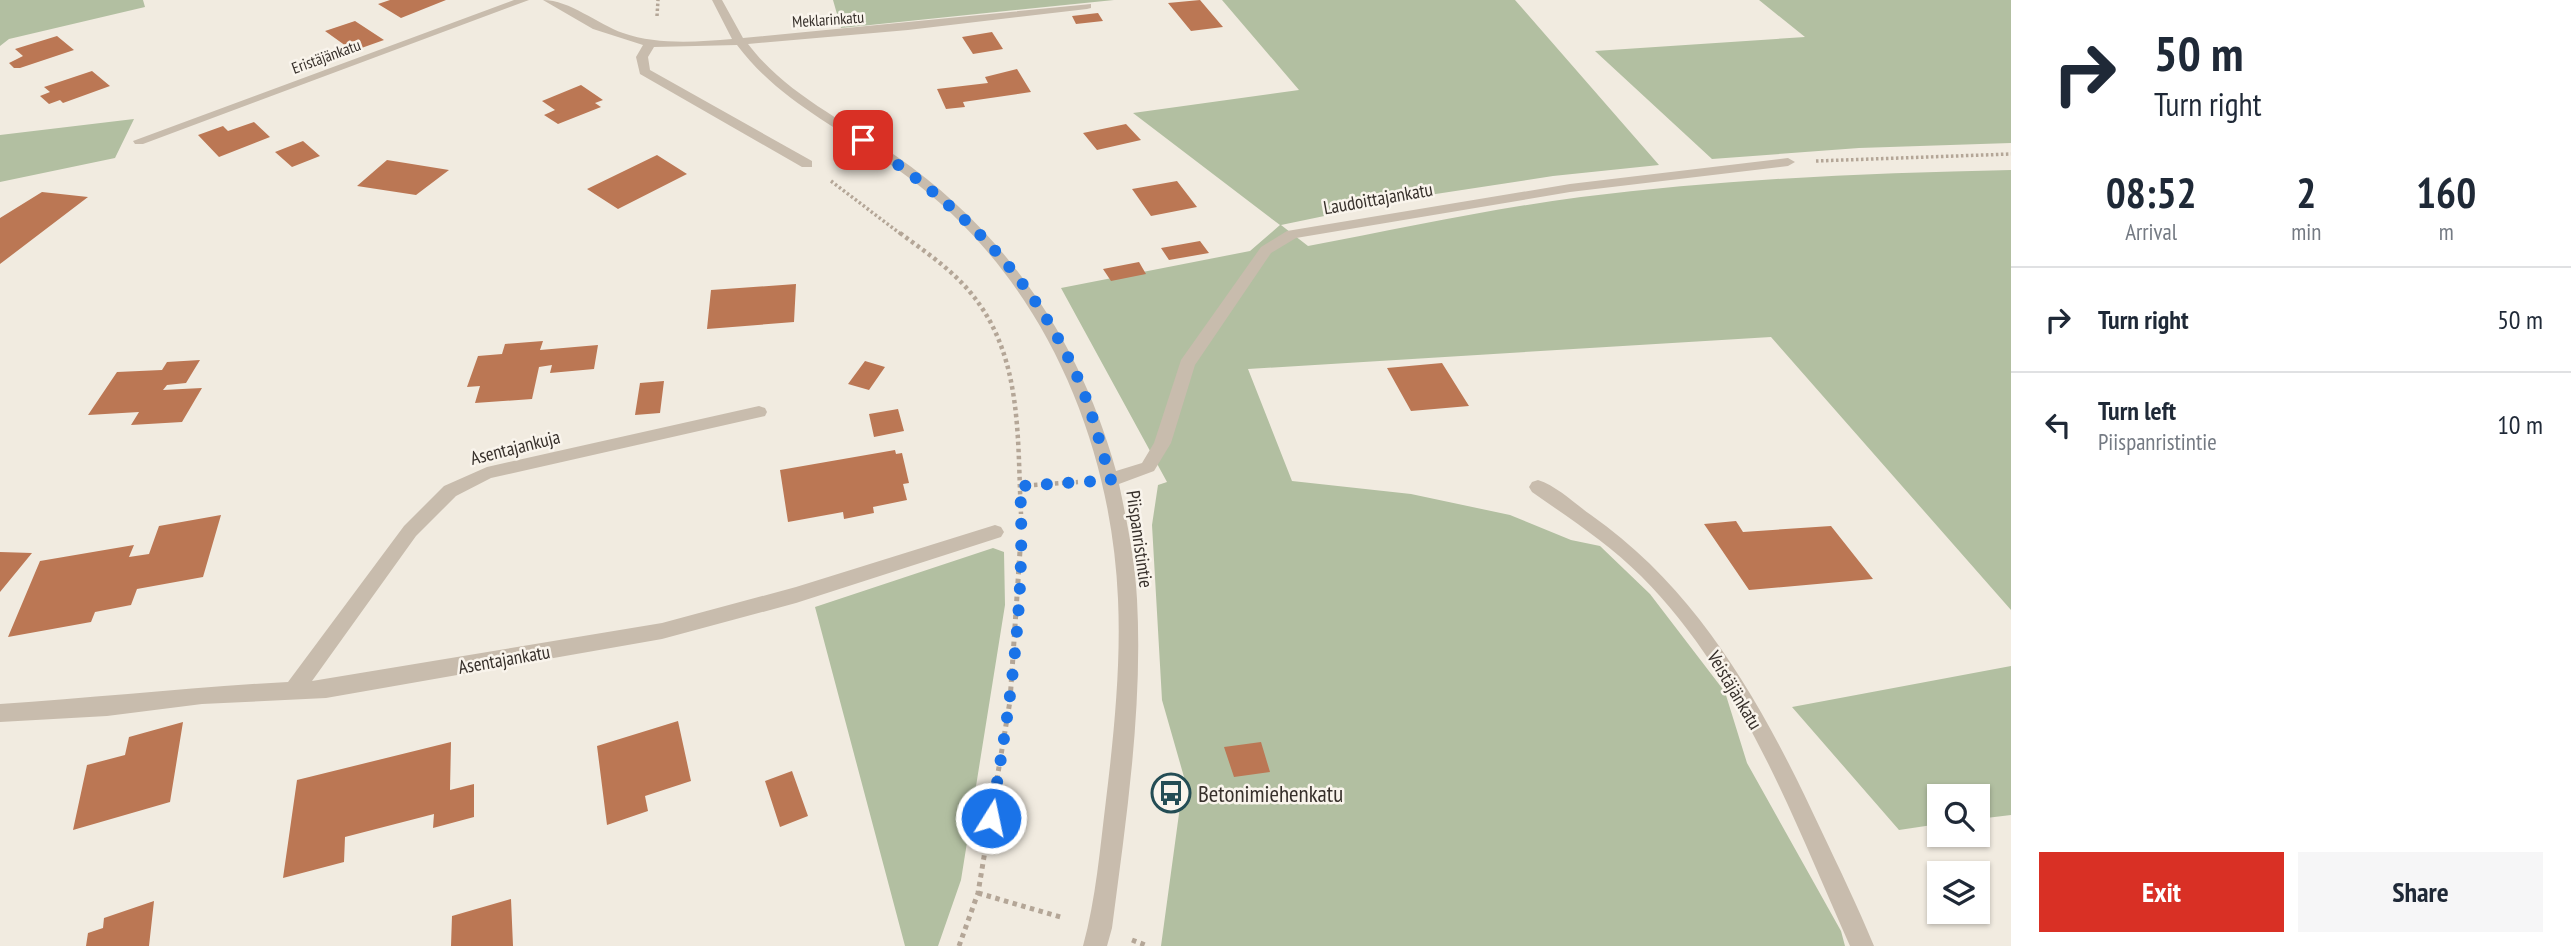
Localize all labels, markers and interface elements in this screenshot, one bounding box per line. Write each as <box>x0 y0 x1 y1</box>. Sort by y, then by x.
street label: Meklarinkatu <box>791 7 865 31</box>
text: 50 m <box>2154 21 2243 85</box>
icon: right <box>2039 28 2130 119</box>
street label: Eristäjänkatu <box>289 34 363 78</box>
text: Turn right <box>2154 83 2262 125</box>
pin <box>833 110 893 170</box>
icon: arrive <box>844 121 882 159</box>
text: 08:52 <box>2106 165 2197 220</box>
text: 2 <box>2296 165 2316 220</box>
text: 160 <box>2416 165 2476 220</box>
street label: Laudoittajankatu <box>1321 177 1435 219</box>
text: Arrival <box>2125 217 2177 246</box>
text: min <box>2291 217 2321 246</box>
text: m <box>2439 217 2454 246</box>
icon: right <box>2039 301 2077 339</box>
text: Turn right <box>2098 303 2189 336</box>
text: 50 m <box>2497 303 2543 336</box>
text: Turn left <box>2098 394 2176 427</box>
icon: left <box>2039 406 2077 444</box>
text: 10 m <box>2497 408 2543 441</box>
street label: Asentajankuja <box>468 424 562 470</box>
text: Piispanristintie <box>2098 427 2217 456</box>
street label: Piispanristintie <box>1121 489 1159 589</box>
street label: Asentajankatu <box>456 639 552 679</box>
street label: Veistäjänkatu <box>1702 645 1768 734</box>
bus stop icon: Betonimiehenkatu <box>1150 772 1192 814</box>
place label: Betonimiehenkatu <box>1198 779 1343 808</box>
position arrow <box>954 781 1028 855</box>
map controls <box>1927 784 1990 924</box>
button: search <box>1927 784 1990 847</box>
button: Exit <box>2039 852 2284 932</box>
button: Share <box>2298 852 2543 932</box>
button: layers <box>1927 861 1990 924</box>

